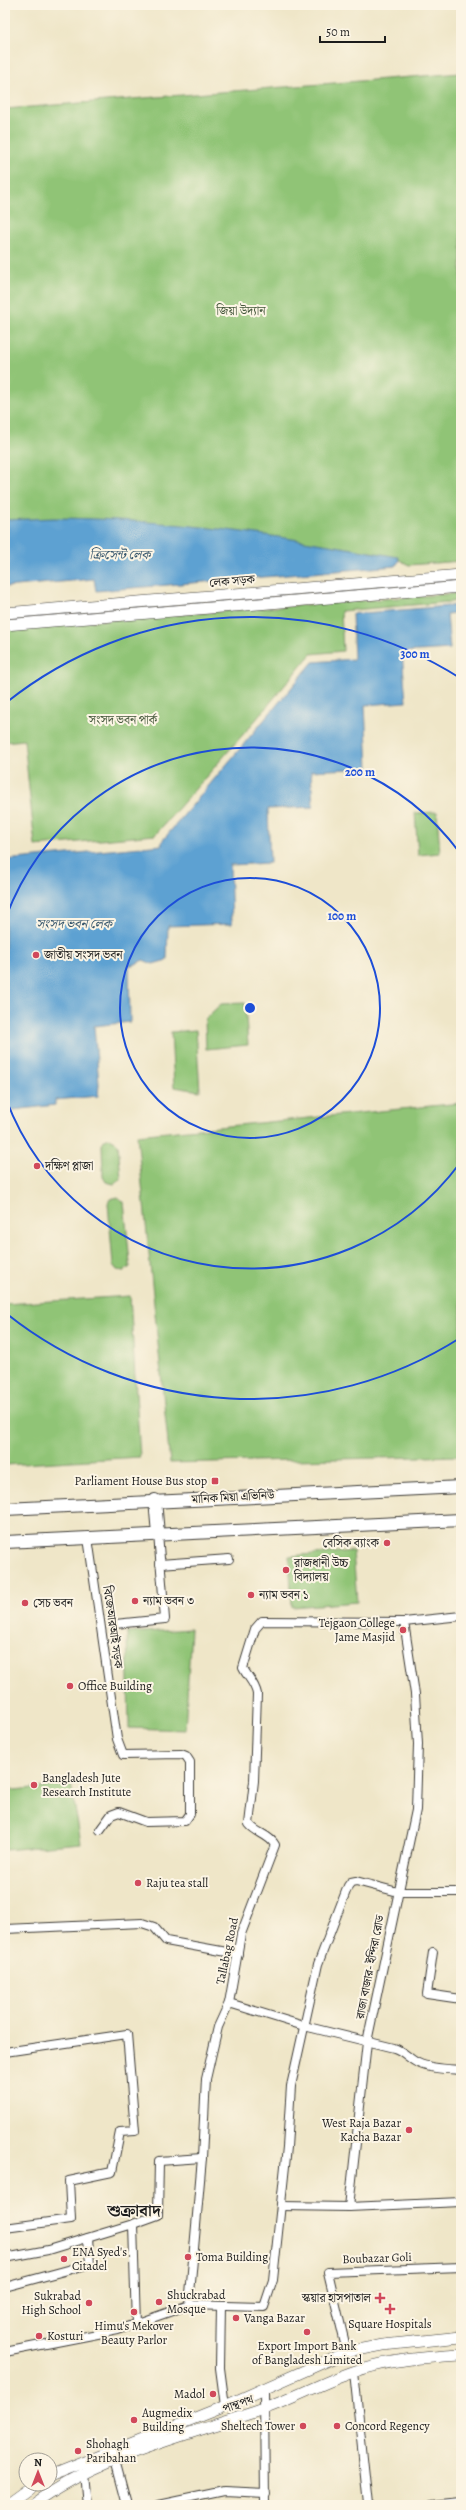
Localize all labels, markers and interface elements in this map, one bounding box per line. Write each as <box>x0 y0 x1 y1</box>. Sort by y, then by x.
scale bar <box>320 18 385 44</box>
text: 50 m <box>326 24 350 40</box>
park label: জিয়া উদ্যান <box>216 302 266 319</box>
water label: ক্রিসেন্ট লেক <box>90 546 153 563</box>
street label: লেক সড়ক <box>208 571 256 591</box>
text: 300 m <box>400 646 430 662</box>
park label: সংসদ ভবন পার্ক <box>88 712 158 728</box>
text: 200 m <box>345 764 375 780</box>
text: 100 m <box>328 908 356 924</box>
water label: সংসদ ভবন লেক <box>36 915 115 932</box>
place label: জাতীয় সংসদ ভবন <box>43 947 123 963</box>
marker: জাতীয় সংসদ ভবন <box>31 950 41 960</box>
centre of rings <box>243 1001 257 1015</box>
place label: দক্ষিণ প্লাজা <box>44 1158 93 1174</box>
marker: দক্ষিণ প্লাজা <box>32 1161 42 1171</box>
place label: Parliament House Bus stop <box>74 1473 207 1489</box>
marker: Parliament House Bus stop <box>210 1476 220 1486</box>
street label: মানিক মিয়া এভিনিউ <box>190 1486 275 1507</box>
place label: বেসিক ব্যাংক <box>323 1535 380 1551</box>
marker: বেসিক ব্যাংক <box>382 1538 392 1548</box>
place label: রাজধানী উচ্চ বিদ্যালয় <box>293 1554 349 1585</box>
marker: রাজধানী উচ্চ বিদ্যালয় <box>281 1565 291 1575</box>
street label: বিজেআরআই সড়ক <box>99 1584 127 1670</box>
place label: ন্যাম ভবন ১ <box>258 1587 309 1603</box>
marker: ন্যাম ভবন ১ <box>246 1590 256 1600</box>
place label: ন্যাম ভবন ৩ <box>142 1593 195 1609</box>
place label: সেচ ভবন <box>33 1595 74 1611</box>
marker: ন্যাম ভবন ৩ <box>130 1596 140 1606</box>
marker: সেচ ভবন <box>20 1598 30 1608</box>
place label: Tejgaon College Jame Masjid <box>319 1615 396 1645</box>
marker: Tejgaon College Jame Masjid <box>398 1625 408 1635</box>
place label: Office Building <box>78 1678 152 1694</box>
marker: Office Building <box>65 1681 75 1691</box>
place label: Bangladesh Jute Research Institute <box>42 1770 131 1800</box>
marker: Bangladesh Jute Research Institute <box>29 1780 39 1790</box>
place label: Raju tea stall <box>146 1875 208 1891</box>
marker: Raju tea stall <box>133 1878 143 1888</box>
street label: রাজা বাজার- ইন্দিরা রোড <box>352 1913 388 2021</box>
street label: Tallabag Road <box>212 1916 242 1986</box>
place label: West Raja Bazar Kacha Bazar <box>321 2115 401 2145</box>
marker: West Raja Bazar Kacha Bazar <box>404 2125 414 2135</box>
district label: শুক্রাবাদ <box>106 2200 162 2222</box>
place label: ENA Syed's Citadel <box>72 2244 127 2274</box>
place label: Toma Building <box>196 2249 268 2265</box>
street label: Boubazar Goli <box>342 2249 412 2267</box>
marker: Toma Building <box>183 2252 193 2262</box>
marker: ENA Syed's Citadel <box>59 2254 69 2264</box>
place label: Shuckrabad Mosque <box>167 2287 226 2317</box>
place label: Sukrabad High School <box>21 2288 82 2318</box>
place label: স্কয়ার হাসপাতাল <box>301 2290 372 2306</box>
marker: স্কয়ার হাসপাতাল <box>374 2292 386 2304</box>
marker: Shuckrabad Mosque <box>154 2297 164 2307</box>
marker: Sukrabad High School <box>84 2298 94 2308</box>
marker: Square Hospitals <box>384 2303 396 2315</box>
marker: Himu's Mekover Beauty Parlor <box>129 2307 139 2317</box>
place label: Vanga Bazar <box>243 2310 305 2326</box>
marker: Vanga Bazar <box>231 2313 241 2323</box>
place label: Square Hospitals <box>348 2316 432 2332</box>
place label: Himu's Mekover Beauty Parlor <box>94 2318 174 2348</box>
marker: Export Import Bank of Bangladesh Limited <box>302 2327 312 2337</box>
place label: Kosturi <box>47 2328 83 2344</box>
marker: Kosturi <box>34 2331 44 2341</box>
place label: Export Import Bank of Bangladesh Limited <box>252 2338 363 2368</box>
place label: Madol <box>174 2386 205 2402</box>
marker: Madol <box>208 2389 218 2399</box>
street label: পান্থপথ <box>220 2391 256 2417</box>
place label: Augmedix Building <box>141 2405 192 2435</box>
marker: Augmedix Building <box>129 2415 139 2425</box>
place label: Sheltech Tower <box>221 2418 295 2434</box>
place label: Concord Regency <box>345 2418 430 2434</box>
marker: Sheltech Tower <box>298 2421 308 2431</box>
marker: Concord Regency <box>332 2421 342 2431</box>
place label: Shohagh Paribahan <box>86 2436 137 2466</box>
marker: Shohagh Paribahan <box>73 2446 83 2456</box>
north arrow <box>18 2452 58 2492</box>
text: N <box>34 2455 42 2470</box>

